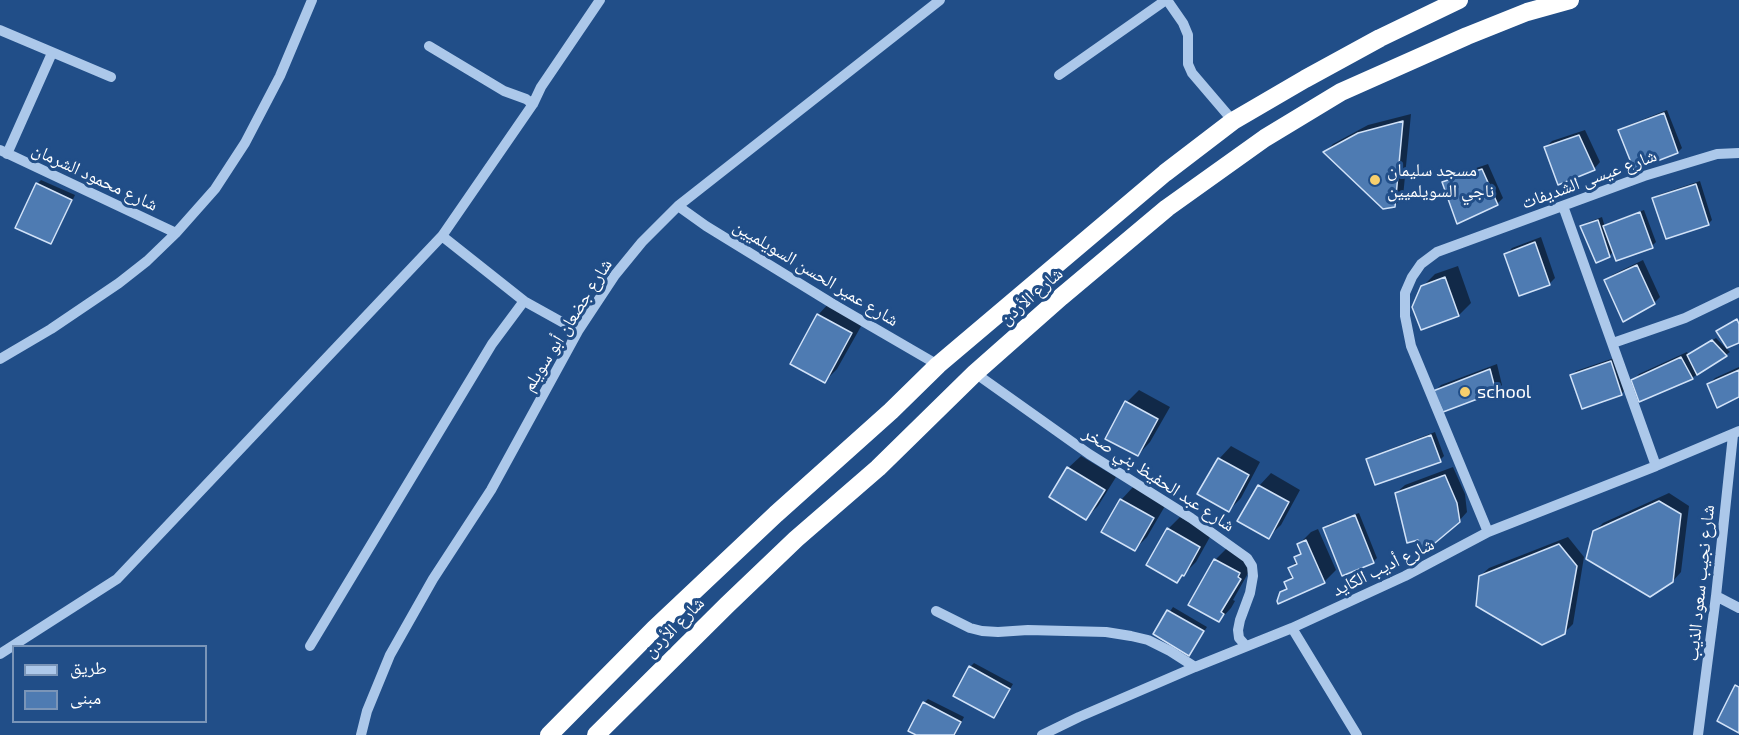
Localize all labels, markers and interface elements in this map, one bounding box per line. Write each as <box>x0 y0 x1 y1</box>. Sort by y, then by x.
street label: شارع محمود الشرمان <box>29 138 161 216</box>
street label: شارع عيسى الشديفات <box>1518 145 1660 213</box>
place label: مسجد سليمان ناجي السويلميين <box>1387 159 1494 201</box>
marker: مسجد سليمان ناجي السويلميين <box>1368 173 1382 187</box>
street label: شارع عمير الحسن السويلميين <box>729 215 903 331</box>
street label: شارع جضعان أبو سويلم <box>517 255 617 395</box>
street label: شارع الأردن <box>995 263 1067 329</box>
place label: school <box>1477 381 1531 403</box>
marker: school <box>1458 385 1472 399</box>
street label: شارع عبد الحفيظ بني صخر <box>1079 422 1239 536</box>
street label: شارع نجيب سعود الذيب <box>1681 504 1719 662</box>
street label: شارع أديب الكايد <box>1329 533 1437 601</box>
street label: شارع الأردن <box>639 592 709 662</box>
legend <box>12 645 207 723</box>
text: طريق <box>70 656 107 678</box>
text: مبنى <box>70 686 101 708</box>

